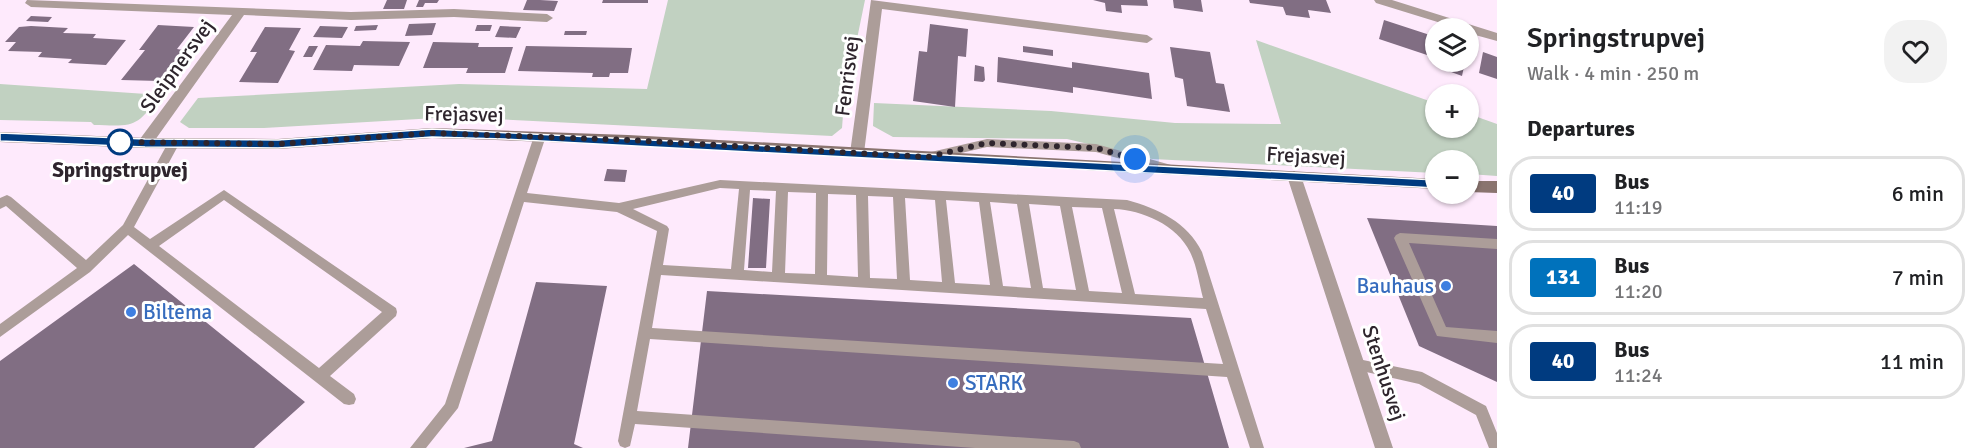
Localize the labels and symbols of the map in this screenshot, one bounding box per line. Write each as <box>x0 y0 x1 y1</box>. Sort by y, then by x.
street label: Sleipnersvej <box>134 14 220 118</box>
street label: Fenrisvej <box>829 34 865 118</box>
street label: Frejasvej <box>424 100 504 128</box>
marker: Springstrupvej <box>107 129 133 155</box>
street label: Frejasvej <box>1266 141 1346 171</box>
your location <box>1120 144 1150 174</box>
place label: Springstrupvej <box>52 157 188 183</box>
place label: Bauhaus <box>1356 273 1434 299</box>
marker: Bauhaus <box>1439 279 1453 293</box>
place label: Biltema <box>143 299 212 325</box>
marker: Biltema <box>124 305 138 319</box>
street label: Stenhusvej <box>1356 322 1412 424</box>
place label: STARK <box>965 370 1024 396</box>
marker: STARK <box>946 376 960 390</box>

